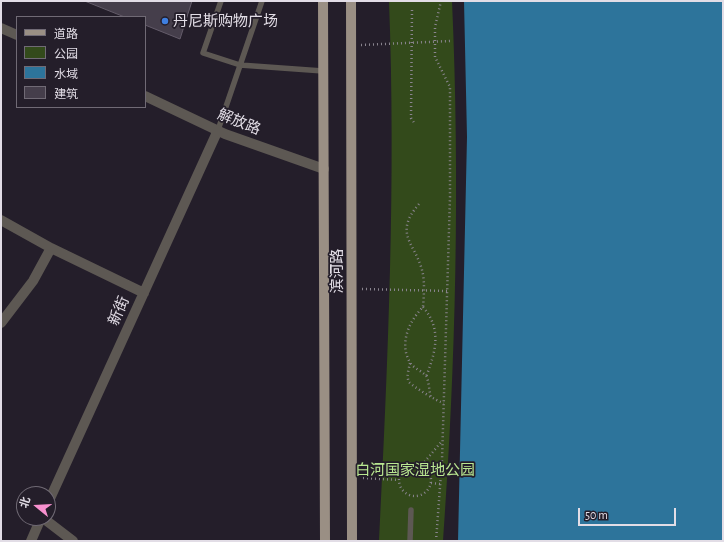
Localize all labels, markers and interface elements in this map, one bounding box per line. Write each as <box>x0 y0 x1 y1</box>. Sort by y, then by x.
place label: 丹尼斯购物广场 <box>173 12 278 30</box>
legend <box>16 16 146 108</box>
marker: 丹尼斯购物广场 <box>160 16 170 26</box>
text: 道路 <box>54 28 78 40</box>
text: 公园 <box>54 48 78 60</box>
text: 水域 <box>54 68 78 80</box>
text: 建筑 <box>54 88 78 100</box>
street label: 解放路 <box>215 105 263 139</box>
street label: 滨河路 <box>328 249 346 293</box>
street label: 新街 <box>105 294 133 328</box>
park label: 白河国家湿地公园 <box>355 461 475 479</box>
north arrow <box>16 486 56 526</box>
text: 北 <box>18 496 32 509</box>
scale bar <box>580 500 678 526</box>
text: 50 m <box>585 509 608 521</box>

